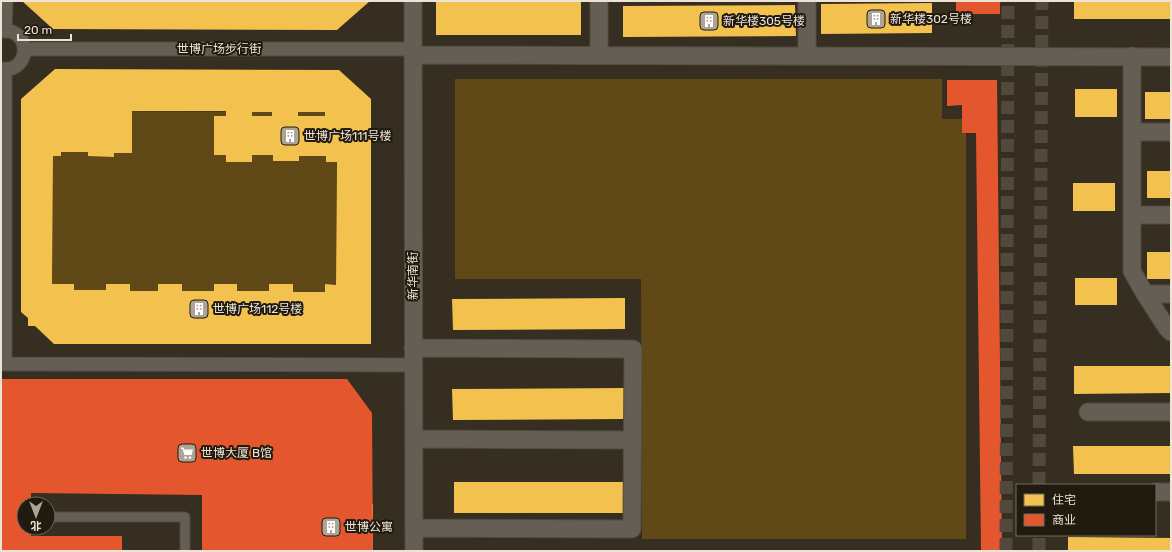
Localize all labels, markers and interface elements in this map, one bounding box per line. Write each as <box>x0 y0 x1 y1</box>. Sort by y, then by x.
building icon: 新华楼302号楼 <box>865 8 887 30</box>
building icon: 新华楼305号楼 <box>698 10 720 32</box>
place label: 新华楼302号楼 <box>890 12 972 26</box>
place label: 新华楼305号楼 <box>723 14 805 28</box>
scale bar <box>18 16 71 42</box>
text: 20 m <box>24 23 52 37</box>
street label: 世博广场步行街 <box>177 42 261 56</box>
building icon: 世博广场111号楼 <box>279 125 301 147</box>
place label: 世博广场111号楼 <box>304 129 391 143</box>
street label: 新华南街 <box>406 252 420 300</box>
building icon: 世博广场112号楼 <box>188 298 210 320</box>
place label: 世博广场112号楼 <box>213 302 302 316</box>
supermarket icon: 世博大厦 B馆 <box>176 442 198 464</box>
place label: 世博大厦 B馆 <box>201 446 272 460</box>
legend <box>1016 484 1156 536</box>
text: 住宅 <box>1052 493 1076 507</box>
north arrow <box>16 496 56 536</box>
text: 商业 <box>1052 513 1076 527</box>
building icon: 世博公寓 <box>320 516 342 538</box>
text: 北 <box>31 519 42 532</box>
place label: 世博公寓 <box>345 520 393 534</box>

